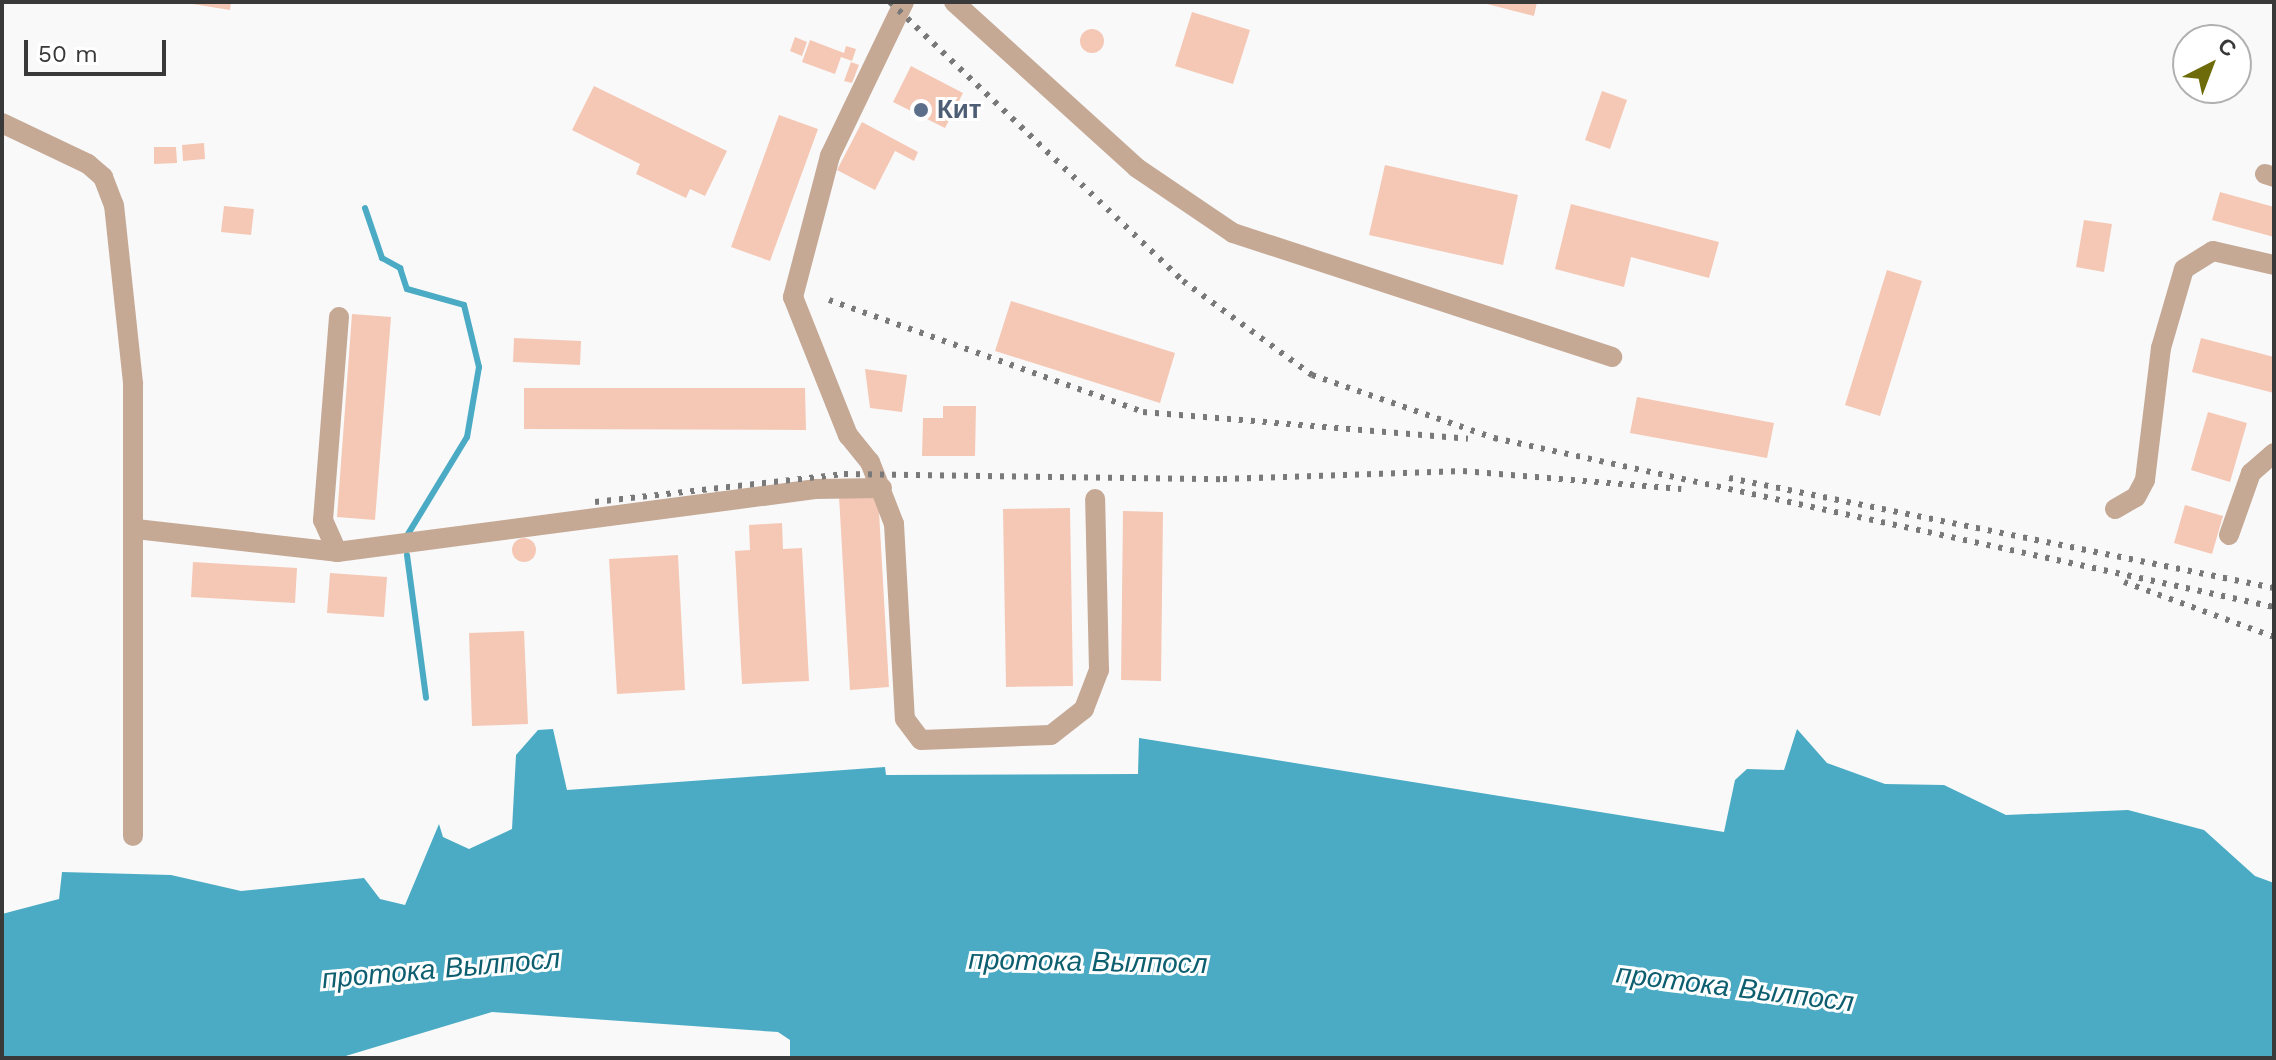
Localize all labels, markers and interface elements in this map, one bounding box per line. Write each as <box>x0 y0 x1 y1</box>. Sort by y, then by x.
scale bar <box>28 24 170 74</box>
north arrow <box>2172 24 2252 104</box>
text: С <box>2213 33 2241 62</box>
text: 50 m <box>38 40 98 68</box>
place label: Кит <box>937 94 982 126</box>
marker: Кит <box>912 101 930 119</box>
water label: протока Вылпосл <box>320 942 562 996</box>
water label: протока Вылпосл <box>968 943 1208 981</box>
water label: протока Вылпосл <box>1614 957 1856 1019</box>

